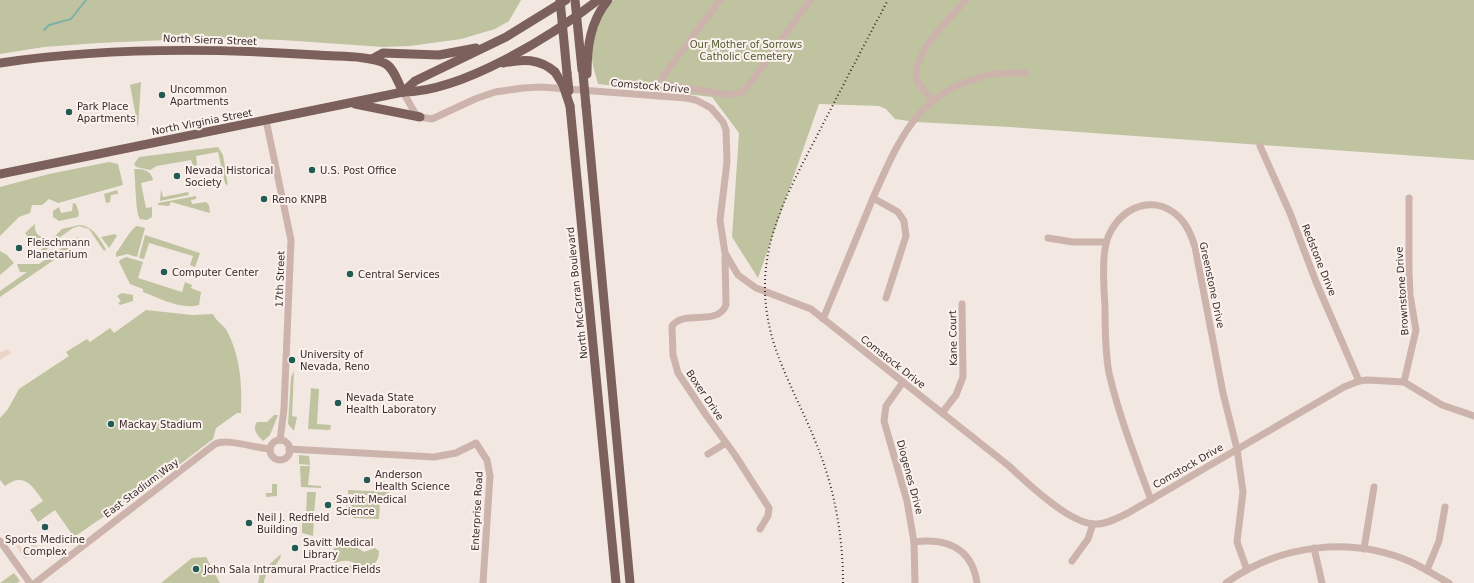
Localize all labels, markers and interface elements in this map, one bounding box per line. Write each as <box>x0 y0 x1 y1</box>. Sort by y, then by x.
street label: North Sierra Street <box>163 33 257 47</box>
park label: Our Mother of Sorrows Catholic Cemetery <box>690 39 802 62</box>
street label: Comstock Drive <box>610 77 690 95</box>
place label: Uncommon Apartments <box>170 84 229 107</box>
marker: Uncommon Apartments <box>157 90 167 100</box>
place label: Park Place Apartments <box>77 101 136 124</box>
marker: Park Place Apartments <box>64 107 74 117</box>
street label: North Virginia Street <box>151 107 253 137</box>
place label: Nevada Historical Society <box>185 165 273 188</box>
marker: U.S. Post Office <box>307 165 317 175</box>
place label: U.S. Post Office <box>320 165 397 176</box>
marker: Nevada Historical Society <box>172 171 182 181</box>
marker: Reno KNPB <box>259 194 269 204</box>
place label: Reno KNPB <box>272 194 327 205</box>
street label: Redstone Drive <box>1300 222 1338 298</box>
street label: North McCarran Boulevard <box>565 226 589 360</box>
place label: Fleischmann Planetarium <box>27 237 90 260</box>
street label: Greenstone Drive <box>1197 241 1227 329</box>
marker: Fleischmann Planetarium <box>14 243 24 253</box>
street label: Brownstone Drive <box>1393 246 1411 336</box>
street label: 17th Street <box>274 250 286 307</box>
marker: Computer Center <box>159 267 169 277</box>
place label: Computer Center <box>172 267 259 278</box>
marker: Central Services <box>345 269 355 279</box>
place label: Central Services <box>358 269 440 280</box>
street label: Kane Court <box>947 310 959 366</box>
street label: Comstock Drive <box>858 333 928 391</box>
place label: University of Nevada, Reno <box>300 349 370 372</box>
marker: University of Nevada, Reno <box>287 355 297 365</box>
street label: Boxer Drive <box>684 368 726 422</box>
place label: Nevada State Health Laboratory <box>346 392 437 415</box>
marker: Nevada State Health Laboratory <box>333 398 343 408</box>
marker: Mackay Stadium <box>106 419 116 429</box>
place label: Mackay Stadium <box>119 419 202 430</box>
street label: Diogenes Drive <box>895 439 925 515</box>
street label: Comstock Drive <box>1151 441 1225 491</box>
street label: East Stadium Way <box>101 456 181 520</box>
place label: Anderson Health Science <box>375 469 450 492</box>
street label: Enterprise Road <box>469 471 485 551</box>
marker: Anderson Health Science <box>362 475 372 485</box>
place label: Savitt Medical Science <box>336 494 407 517</box>
marker: Savitt Medical Science <box>323 500 333 510</box>
place label: Neil J. Redfield Building <box>257 512 329 535</box>
marker: Neil J. Redfield Building <box>244 518 254 528</box>
marker: Sports Medicine Complex <box>40 522 50 532</box>
place label: Sports Medicine Complex <box>5 534 85 557</box>
place label: Savitt Medical Library <box>303 537 374 560</box>
marker: Savitt Medical Library <box>290 543 300 553</box>
marker: John Sala Intramural Practice Fields <box>191 564 201 574</box>
place label: John Sala Intramural Practice Fields <box>203 564 381 575</box>

